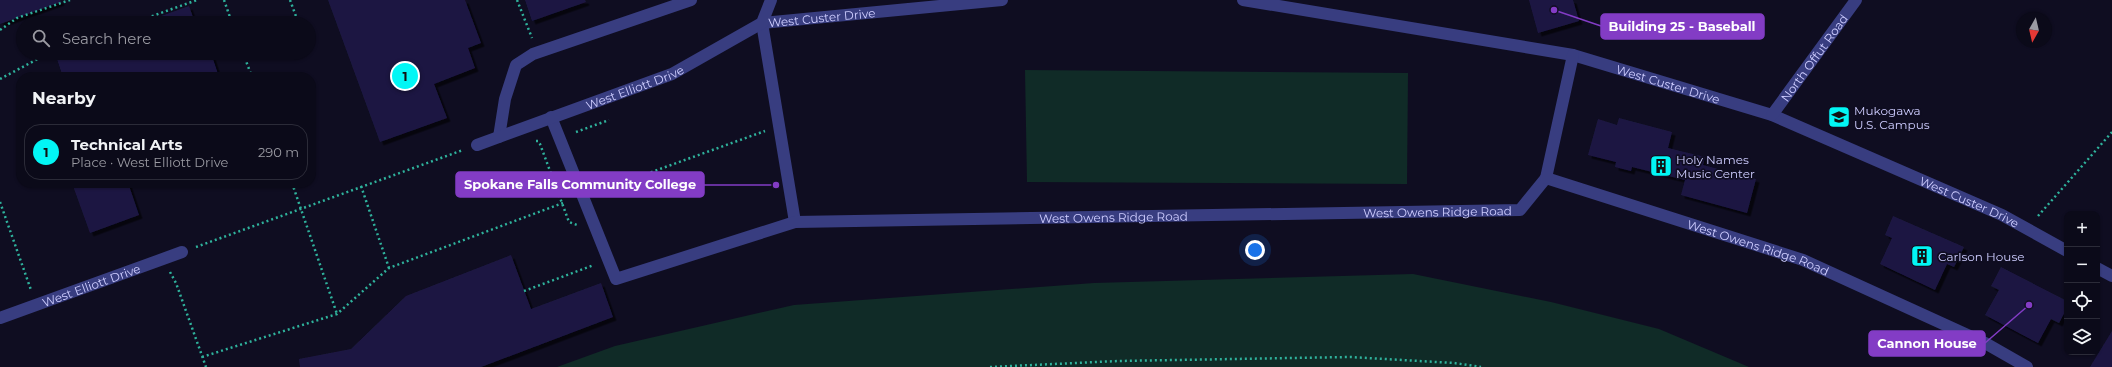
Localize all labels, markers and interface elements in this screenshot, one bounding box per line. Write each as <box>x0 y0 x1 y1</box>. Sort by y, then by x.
street label: West Custer Drive <box>768 5 876 30</box>
street label: North Offut Road <box>1777 11 1851 104</box>
north arrow <box>2016 12 2052 48</box>
callout: Building 25 - Baseball <box>1601 14 1764 39</box>
search box <box>16 16 316 60</box>
text: Building 25 - Baseball <box>1609 18 1755 34</box>
icon: search <box>30 27 52 49</box>
text: Search here <box>62 29 151 48</box>
pin: 1 <box>392 61 418 91</box>
street label: West Elliott Drive <box>584 61 686 112</box>
street label: West Custer Drive <box>1615 61 1722 106</box>
text: Nearby <box>32 88 96 108</box>
place label: Mukogawa U.S. Campus <box>1854 103 1930 132</box>
school or university icon: Mukogawa U.S. Campus <box>1826 104 1852 130</box>
text: Technical Arts <box>71 135 183 154</box>
text: 1 <box>43 144 49 160</box>
text: 290 m <box>258 144 299 160</box>
place label: Holy Names Music Center <box>1676 152 1755 181</box>
building icon: Holy Names Music Center <box>1648 153 1674 179</box>
text: Place · West Elliott Drive <box>71 154 228 170</box>
callout: Spokane Falls Community College <box>456 172 704 197</box>
street label: West Custer Drive <box>1917 173 2022 231</box>
text: Spokane Falls Community College <box>464 176 696 192</box>
street label: West Owens Ridge Road <box>1363 203 1512 220</box>
street label: West Owens Ridge Road <box>1039 208 1188 225</box>
map controls <box>2064 211 2100 355</box>
button: + <box>2064 211 2100 247</box>
street label: West Owens Ridge Road <box>1686 216 1831 278</box>
your location <box>1245 240 1265 260</box>
building icon: Carlson House <box>1909 243 1935 269</box>
button: − <box>2064 247 2100 283</box>
place label: Carlson House <box>1938 249 2025 264</box>
street label: West Elliott Drive <box>40 260 142 310</box>
button: locate <box>2064 283 2100 319</box>
button: layers <box>2064 319 2100 355</box>
callout: Cannon House <box>1869 331 1985 356</box>
text: Cannon House <box>1877 335 1977 351</box>

